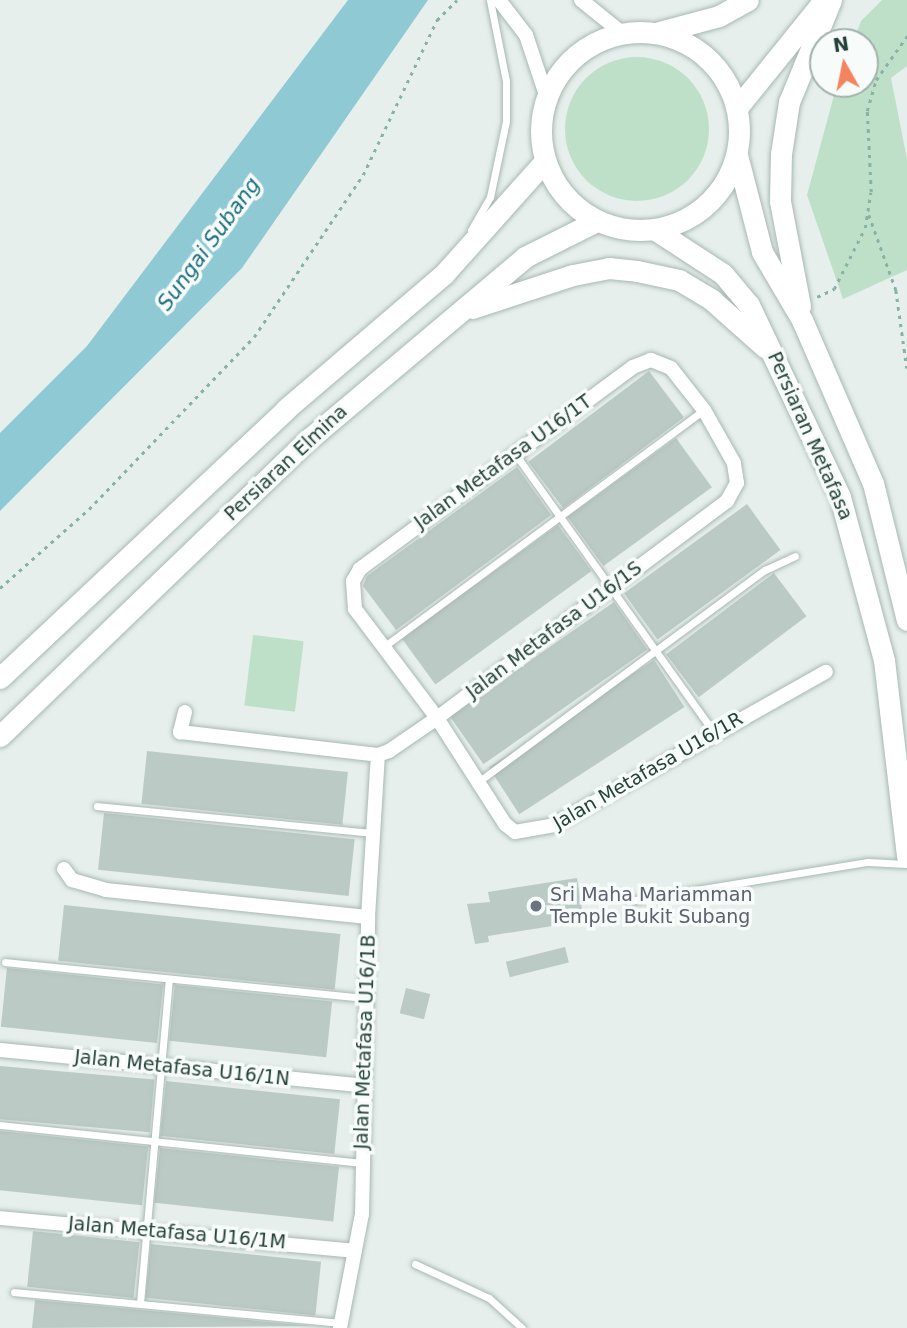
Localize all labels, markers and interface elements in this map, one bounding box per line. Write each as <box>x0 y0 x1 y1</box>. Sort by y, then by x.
north arrow <box>809 28 879 98</box>
text: N <box>831 32 851 56</box>
water label: Sungai Subang <box>152 173 266 315</box>
street label: Persiaran Metafasa <box>763 348 857 524</box>
street label: Jalan Metafasa U16/1T <box>410 390 596 534</box>
street label: Persiaran Elmina <box>220 400 352 526</box>
street label: Jalan Metafasa U16/1S <box>462 557 646 703</box>
street label: Jalan Metafasa U16/1R <box>549 707 747 835</box>
place label: Sri Maha Mariamman Temple Bukit Subang <box>550 884 752 928</box>
marker: Sri Maha Mariamman Temple Bukit Subang <box>528 898 544 914</box>
street label: Jalan Metafasa U16/1B <box>350 934 380 1150</box>
street label: Jalan Metafasa U16/1N <box>73 1045 291 1091</box>
street label: Jalan Metafasa U16/1M <box>67 1212 287 1254</box>

